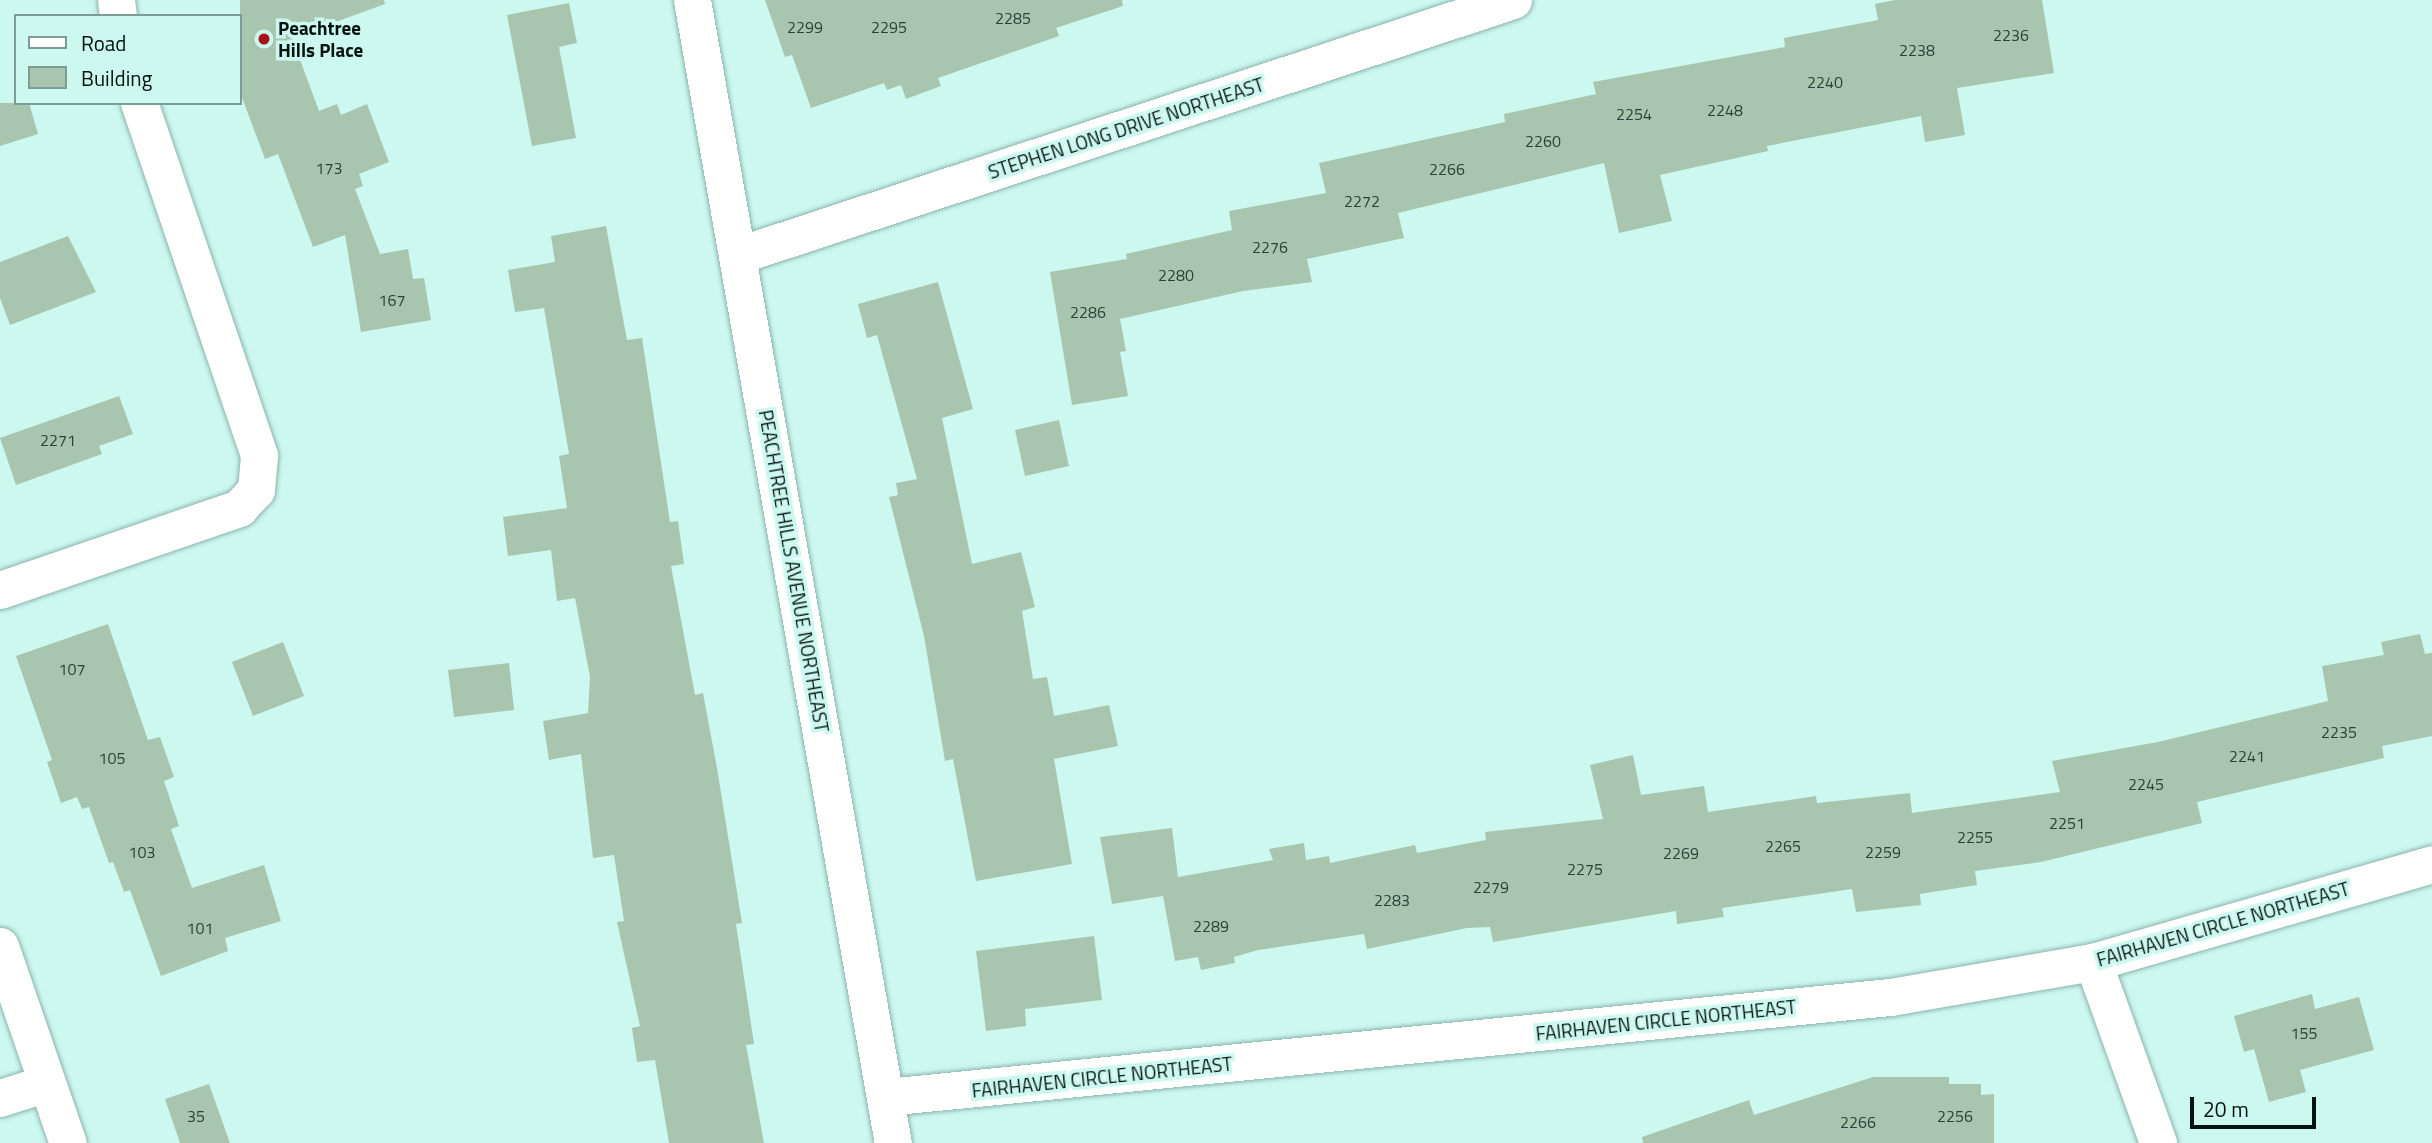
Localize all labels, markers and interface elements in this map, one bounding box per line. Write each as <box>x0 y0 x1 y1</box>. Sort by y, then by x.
house number: 2285 <box>995 8 1031 28</box>
legend <box>14 14 242 105</box>
place label: Peachtree Hills Place <box>278 17 363 61</box>
house number: 2299 <box>787 17 823 37</box>
house number: 2295 <box>871 17 907 37</box>
house number: 2236 <box>1993 25 2029 45</box>
text: Road <box>81 27 126 59</box>
marker: Peachtree Hills Place <box>256 31 272 47</box>
house number: 2238 <box>1899 40 1935 60</box>
text: Building <box>81 62 152 94</box>
house number: 2240 <box>1807 72 1843 92</box>
street label: STEPHEN LONG DRIVE NORTHEAST <box>985 73 1267 183</box>
house number: 2248 <box>1707 100 1743 120</box>
house number: 2254 <box>1616 104 1652 124</box>
house number: 2260 <box>1525 131 1561 151</box>
house number: 173 <box>316 158 342 178</box>
house number: 2266 <box>1429 159 1465 179</box>
house number: 2272 <box>1344 191 1380 211</box>
house number: 2276 <box>1252 237 1288 257</box>
house number: 2280 <box>1158 265 1194 285</box>
house number: 167 <box>379 290 405 310</box>
house number: 2286 <box>1070 302 1106 322</box>
street label: PEACHTREE HILLS AVENUE NORTHEAST <box>754 408 834 734</box>
house number: 2271 <box>40 430 76 450</box>
house number: 107 <box>59 659 85 679</box>
house number: 2235 <box>2321 722 2357 742</box>
house number: 2241 <box>2229 746 2265 766</box>
house number: 105 <box>99 748 125 768</box>
house number: 2245 <box>2128 774 2164 794</box>
house number: 2251 <box>2049 813 2085 833</box>
house number: 2255 <box>1957 827 1993 847</box>
house number: 2265 <box>1765 836 1801 856</box>
house number: 103 <box>129 842 155 862</box>
house number: 2259 <box>1865 842 1901 862</box>
house number: 2269 <box>1663 843 1699 863</box>
house number: 2275 <box>1567 859 1603 879</box>
house number: 2279 <box>1473 877 1509 897</box>
street label: FAIRHAVEN CIRCLE NORTHEAST <box>2094 877 2352 971</box>
house number: 2283 <box>1374 890 1410 910</box>
house number: 2289 <box>1193 916 1229 936</box>
house number: 101 <box>187 918 213 938</box>
street label: FAIRHAVEN CIRCLE NORTHEAST <box>1535 995 1797 1045</box>
house number: 155 <box>2291 1023 2317 1043</box>
street label: FAIRHAVEN CIRCLE NORTHEAST <box>971 1052 1233 1102</box>
scale bar <box>2194 1084 2320 1128</box>
text: 20 m <box>2203 1093 2249 1125</box>
house number: 35 <box>187 1106 205 1126</box>
house number: 2256 <box>1937 1106 1973 1126</box>
house number: 2266 <box>1840 1112 1876 1132</box>

